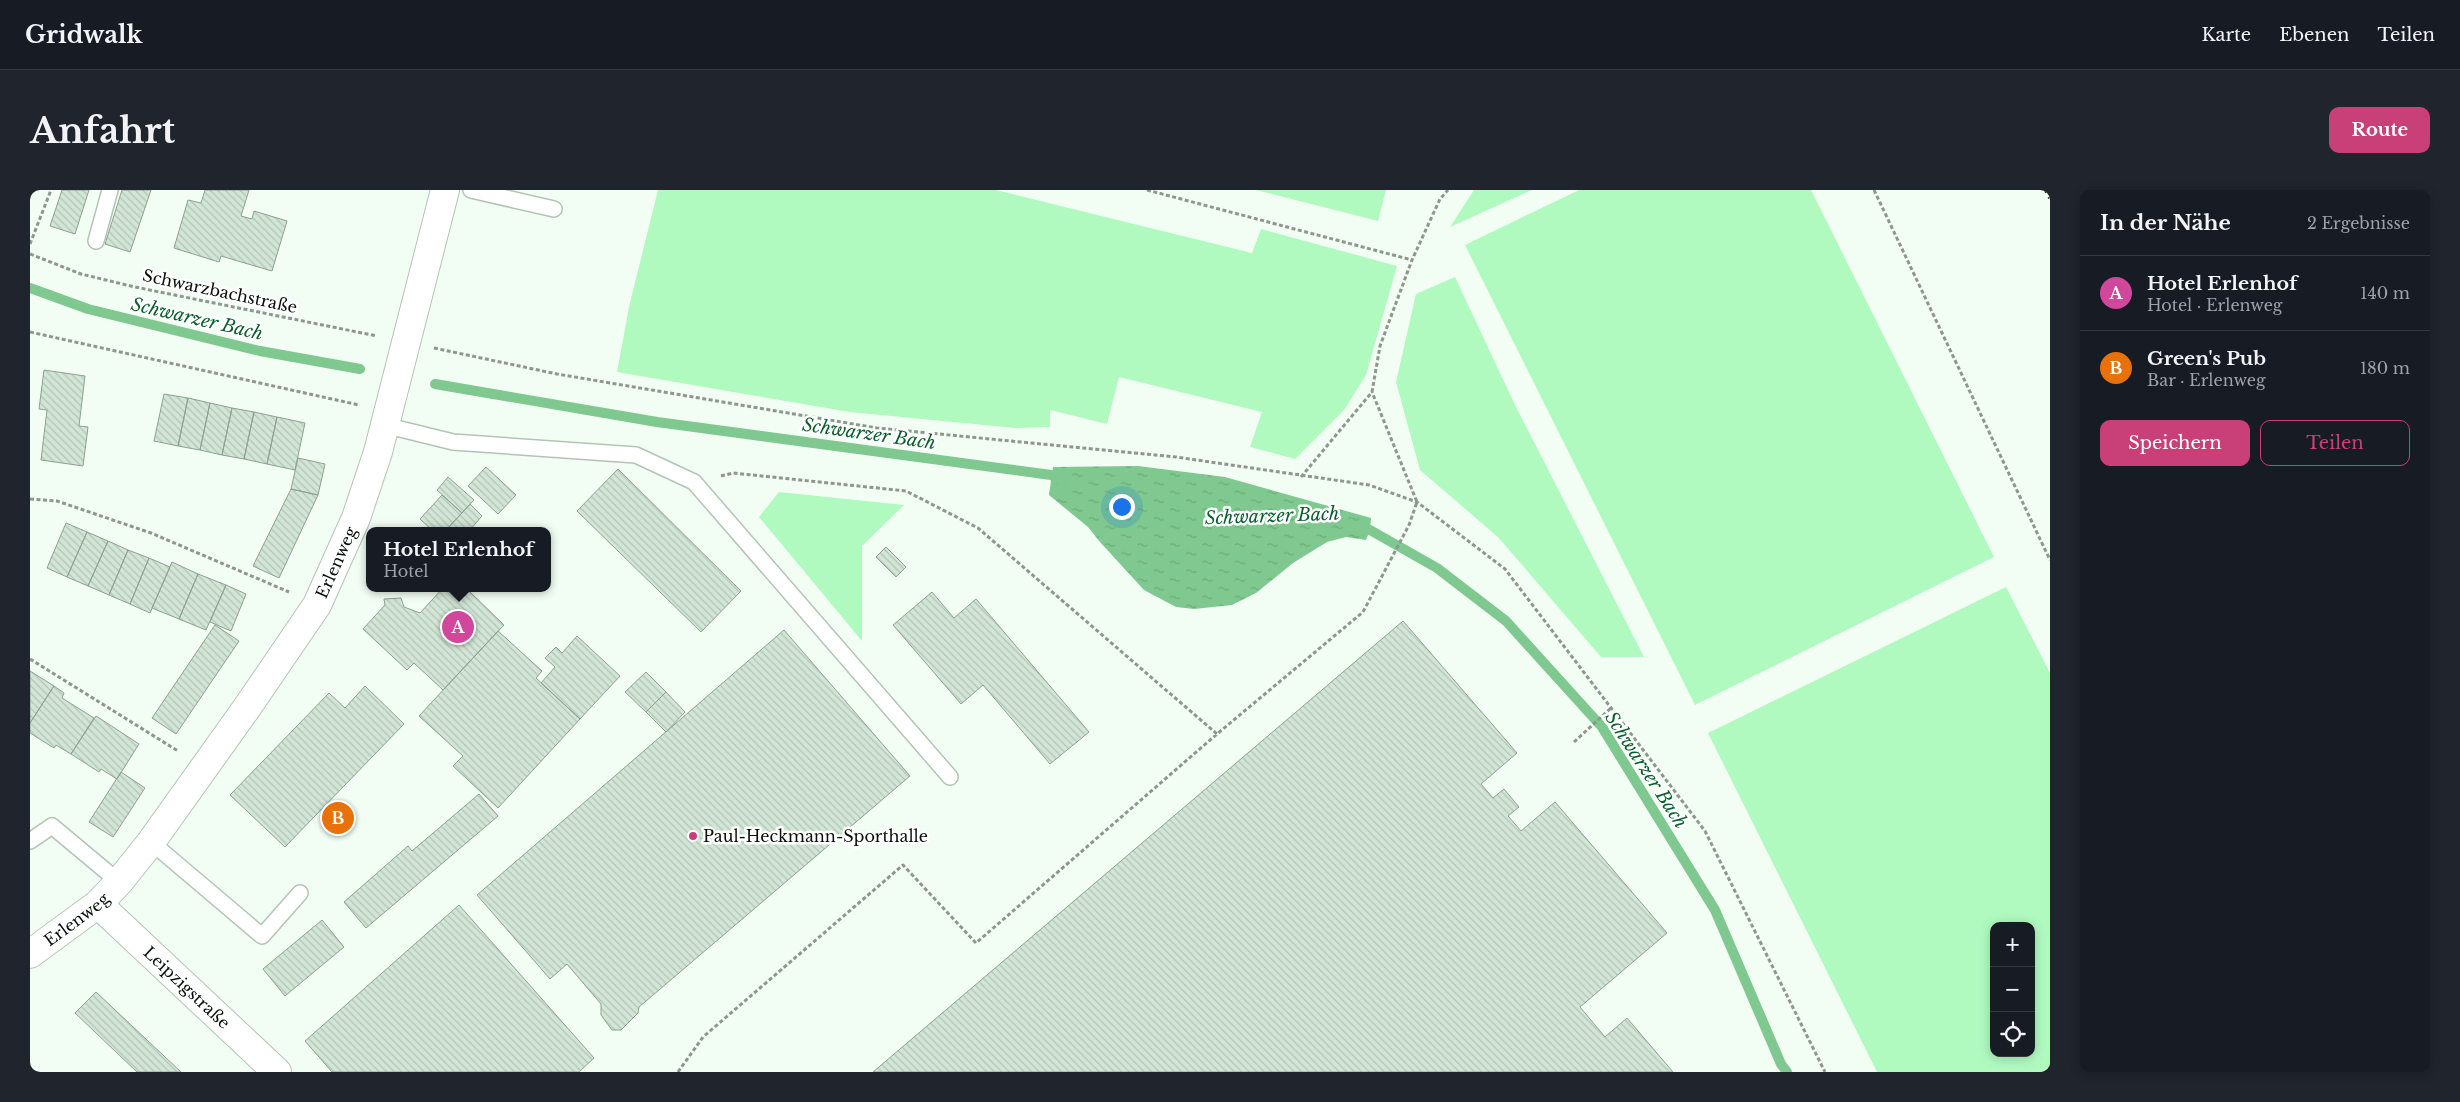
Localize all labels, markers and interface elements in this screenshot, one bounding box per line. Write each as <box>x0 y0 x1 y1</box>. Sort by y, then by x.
text: Gridwalk <box>25 20 142 49</box>
text: Karte <box>2201 24 2251 46</box>
text: Ebenen <box>2279 24 2349 46</box>
text: Teilen <box>2377 24 2435 46</box>
button: Route <box>2329 107 2430 153</box>
text: Anfahrt <box>30 109 175 152</box>
text: In der Nähe <box>2100 210 2231 236</box>
text: 2 Ergebnisse <box>2307 213 2410 233</box>
street label: Schwarzbachstraße <box>141 265 299 317</box>
text: Hotel Erlenhof <box>2147 272 2297 295</box>
text: A <box>2110 283 2122 303</box>
text: 140 m <box>2360 283 2410 303</box>
water label: Schwarzer Bach <box>129 293 265 345</box>
text: Hotel · Erlenweg <box>2147 295 2282 315</box>
text: Green's Pub <box>2147 347 2266 370</box>
text: B <box>2110 358 2122 378</box>
text: 180 m <box>2360 358 2410 378</box>
text: Bar · Erlenweg <box>2147 370 2266 390</box>
water label: Schwarzer Bach <box>801 414 937 454</box>
button: Speichern <box>2100 420 2250 466</box>
button: Teilen <box>2260 420 2410 466</box>
your location <box>1109 494 1135 520</box>
water label: Schwarzer Bach <box>1204 503 1340 529</box>
street label: Erlenweg <box>311 523 361 601</box>
popup <box>366 527 551 592</box>
text: Hotel Erlenhof <box>383 538 534 561</box>
text: Hotel <box>383 561 429 581</box>
pin: A <box>442 608 474 646</box>
water label: Schwarzer Bach <box>1600 708 1692 832</box>
pin: B <box>322 799 354 837</box>
place label: Paul-Heckmann-Sporthalle <box>703 826 928 846</box>
marker: Paul-Heckmann-Sporthalle <box>687 830 699 842</box>
street label: Erlenweg <box>40 888 114 950</box>
map controls <box>1990 922 2035 1057</box>
button: + <box>1990 922 2035 967</box>
street label: Leipzigstraße <box>140 942 234 1033</box>
button: − <box>1990 967 2035 1012</box>
button: locate <box>1990 1012 2035 1057</box>

